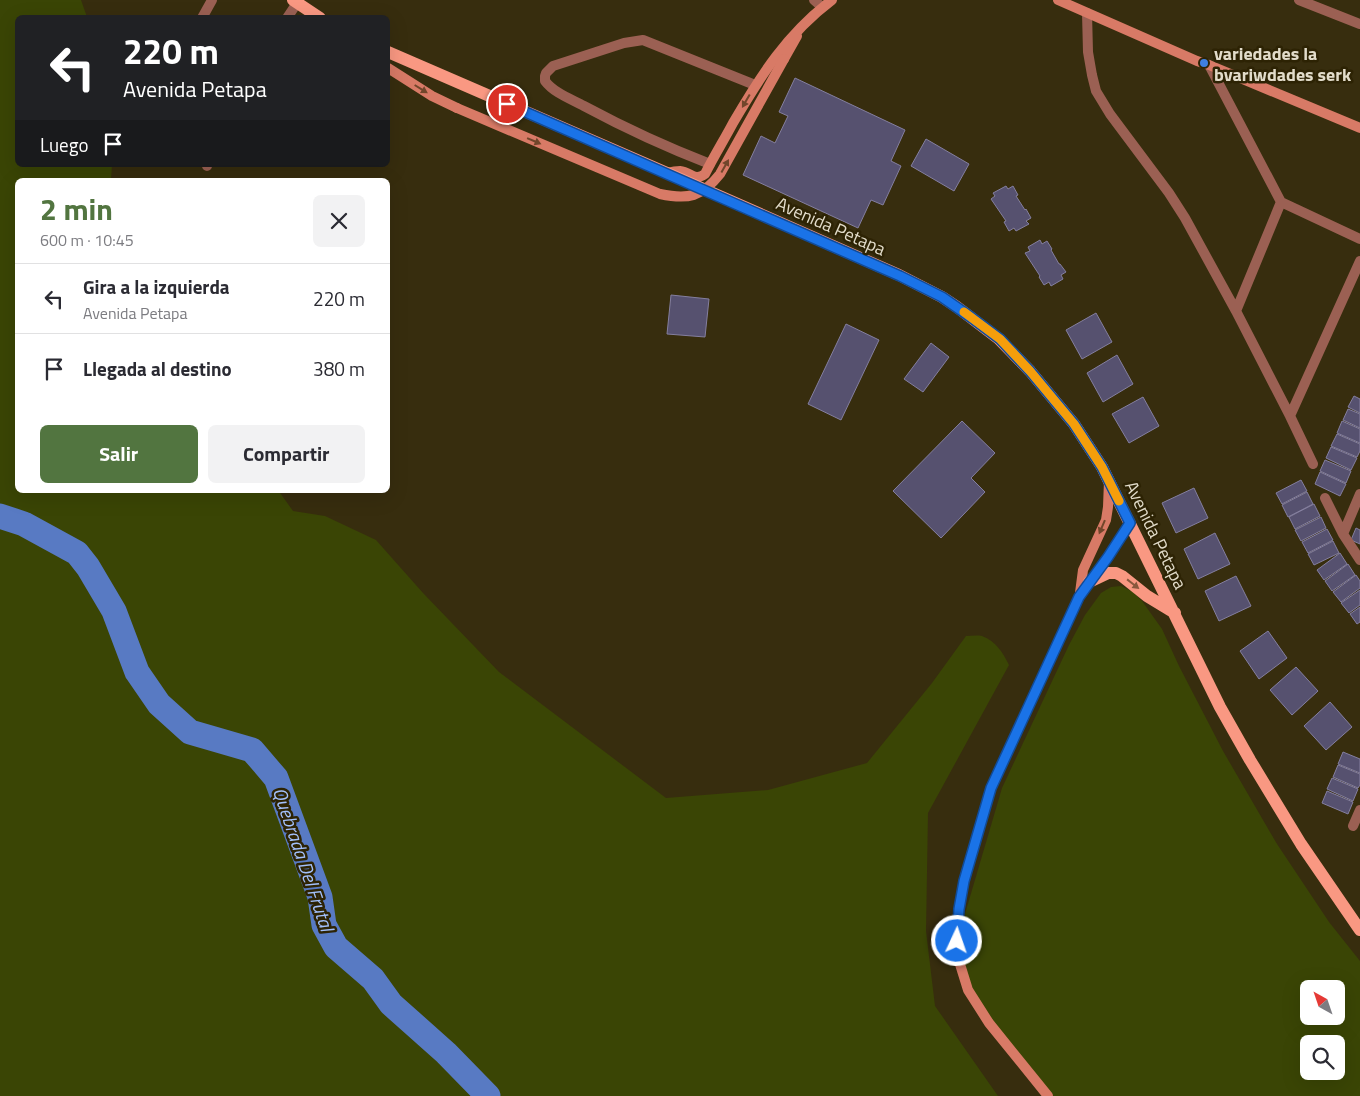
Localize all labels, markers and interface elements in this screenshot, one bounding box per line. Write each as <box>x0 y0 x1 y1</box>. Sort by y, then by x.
text: 220 m <box>123 24 219 78</box>
icon: left <box>40 35 105 100</box>
place label: variedades la bvariwdades serk <box>1214 40 1352 88</box>
marker: variedades la bvariwdades serk <box>1198 57 1210 69</box>
text: Avenida Petapa <box>123 72 267 106</box>
pin <box>486 83 528 125</box>
one-way arrow <box>415 85 428 94</box>
icon: arrive <box>493 90 521 118</box>
one-way arrow <box>741 94 750 107</box>
text: Luego <box>40 130 89 159</box>
icon: arrive <box>99 130 127 158</box>
one-way arrow <box>527 137 541 145</box>
one-way arrow <box>721 158 729 173</box>
text: 2 min <box>40 186 113 232</box>
street label: Avenida Petapa <box>772 190 890 262</box>
button: close <box>313 195 365 247</box>
text: 600 m · 10:45 <box>40 228 134 252</box>
text: Gira a la izquierda <box>83 272 230 301</box>
text: 220 m <box>313 284 365 313</box>
icon: left <box>40 285 68 313</box>
text: Avenida Petapa <box>83 301 188 325</box>
text: Llegada al destino <box>83 354 232 383</box>
text: 380 m <box>313 354 365 383</box>
icon: arrive <box>40 355 68 383</box>
button: Salir <box>40 425 198 483</box>
button: Compartir <box>208 425 365 483</box>
street label: Avenida Petapa <box>1118 476 1194 594</box>
one-way arrow <box>1098 520 1106 534</box>
one-way arrow <box>1126 579 1140 589</box>
water label: Quebrada Del Frutal <box>266 783 343 937</box>
position arrow <box>930 914 982 966</box>
north arrow <box>1300 980 1345 1025</box>
map controls <box>1300 980 1345 1080</box>
button: search <box>1300 1035 1345 1080</box>

